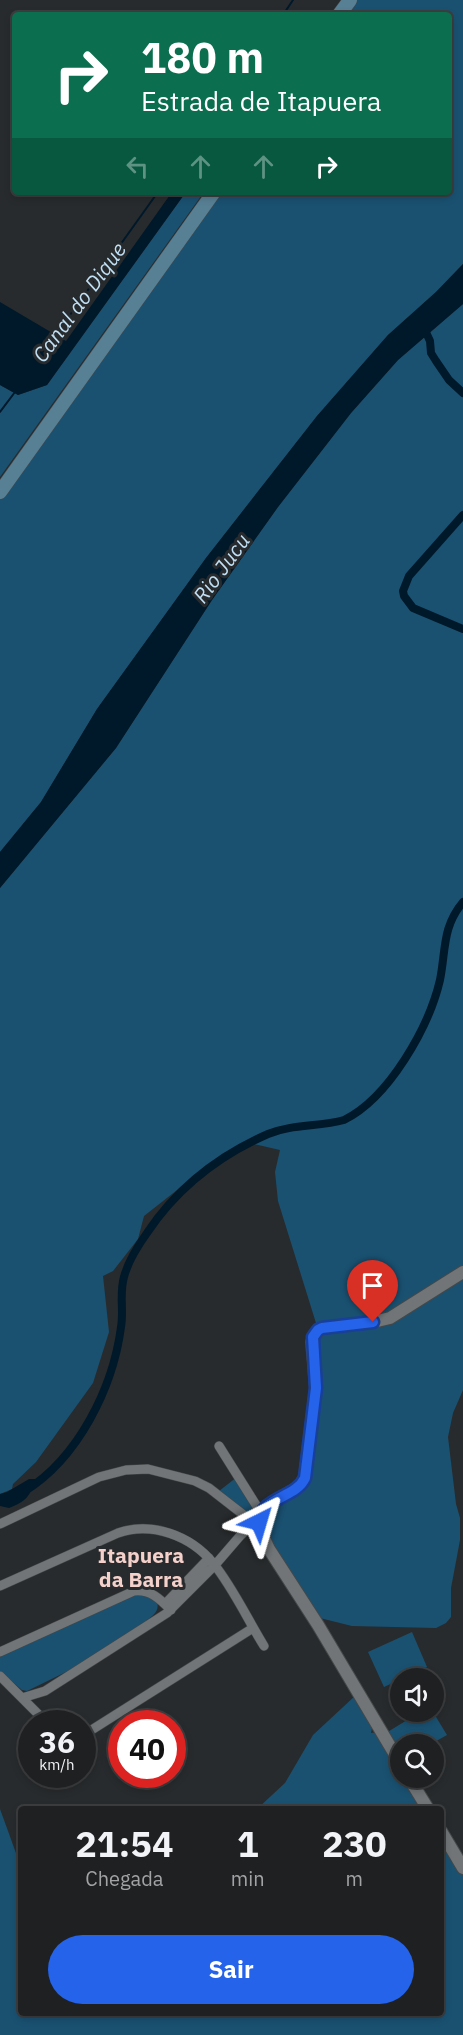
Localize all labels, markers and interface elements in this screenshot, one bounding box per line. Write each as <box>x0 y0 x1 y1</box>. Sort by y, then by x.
text: 180 m <box>141 30 264 85</box>
icon: right <box>42 36 120 114</box>
text: Estrada de Itapuera <box>141 83 381 118</box>
icon: left <box>121 150 154 183</box>
icon: ahead <box>184 150 217 183</box>
icon: ahead <box>247 150 280 183</box>
icon: right <box>310 150 343 183</box>
water label: Canal do Dique <box>26 236 132 368</box>
water label: Rio Jucu <box>186 528 256 608</box>
pin <box>347 1260 398 1322</box>
icon: arrive <box>356 1269 389 1302</box>
position arrow <box>227 1490 291 1554</box>
district label: Itapuera da Barra <box>98 1541 184 1593</box>
map controls <box>390 1668 444 1788</box>
button: sound <box>390 1668 444 1722</box>
speed limit sign: 40 <box>108 1710 186 1788</box>
text: 36 <box>39 1722 75 1761</box>
button: search <box>390 1734 444 1788</box>
text: km/h <box>39 1755 75 1774</box>
text: 21:54 <box>75 1820 174 1867</box>
text: 1 <box>237 1820 259 1867</box>
text: 230 <box>322 1820 387 1867</box>
text: Chegada <box>85 1865 164 1892</box>
text: min <box>231 1865 265 1892</box>
text: m <box>346 1865 363 1892</box>
button: Sair <box>48 1935 414 2004</box>

